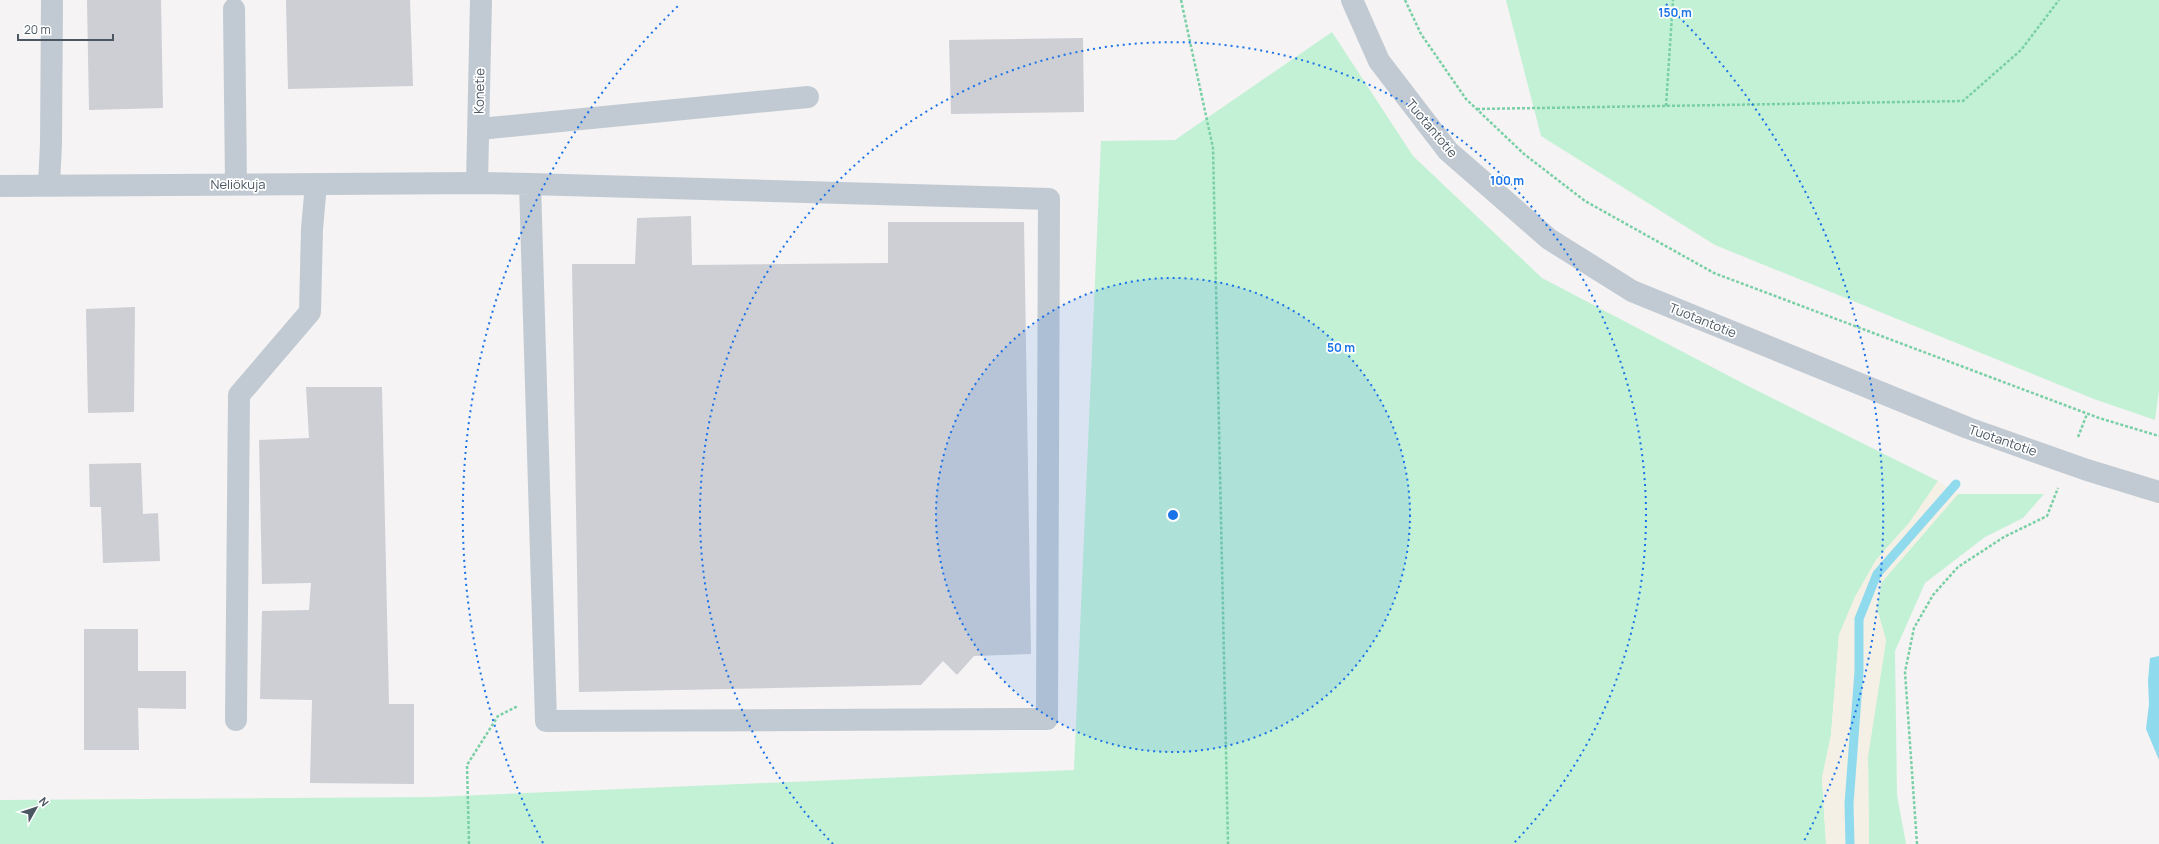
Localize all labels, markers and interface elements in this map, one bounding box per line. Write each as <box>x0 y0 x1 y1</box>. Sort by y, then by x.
text: 150 m <box>1658 4 1692 21</box>
scale bar <box>18 16 113 42</box>
text: 20 m <box>24 21 51 38</box>
street label: Konetie <box>470 67 488 114</box>
street label: Tuotantotie <box>1402 95 1462 161</box>
text: 100 m <box>1490 172 1524 189</box>
street label: Neliökuja <box>211 175 265 193</box>
street label: Tuotantotie <box>1667 298 1740 342</box>
text: 50 m <box>1327 339 1355 356</box>
street label: Tuotantotie <box>1966 420 2040 460</box>
centre of rings <box>1166 508 1180 522</box>
north arrow <box>16 788 56 828</box>
text: N <box>36 794 53 809</box>

